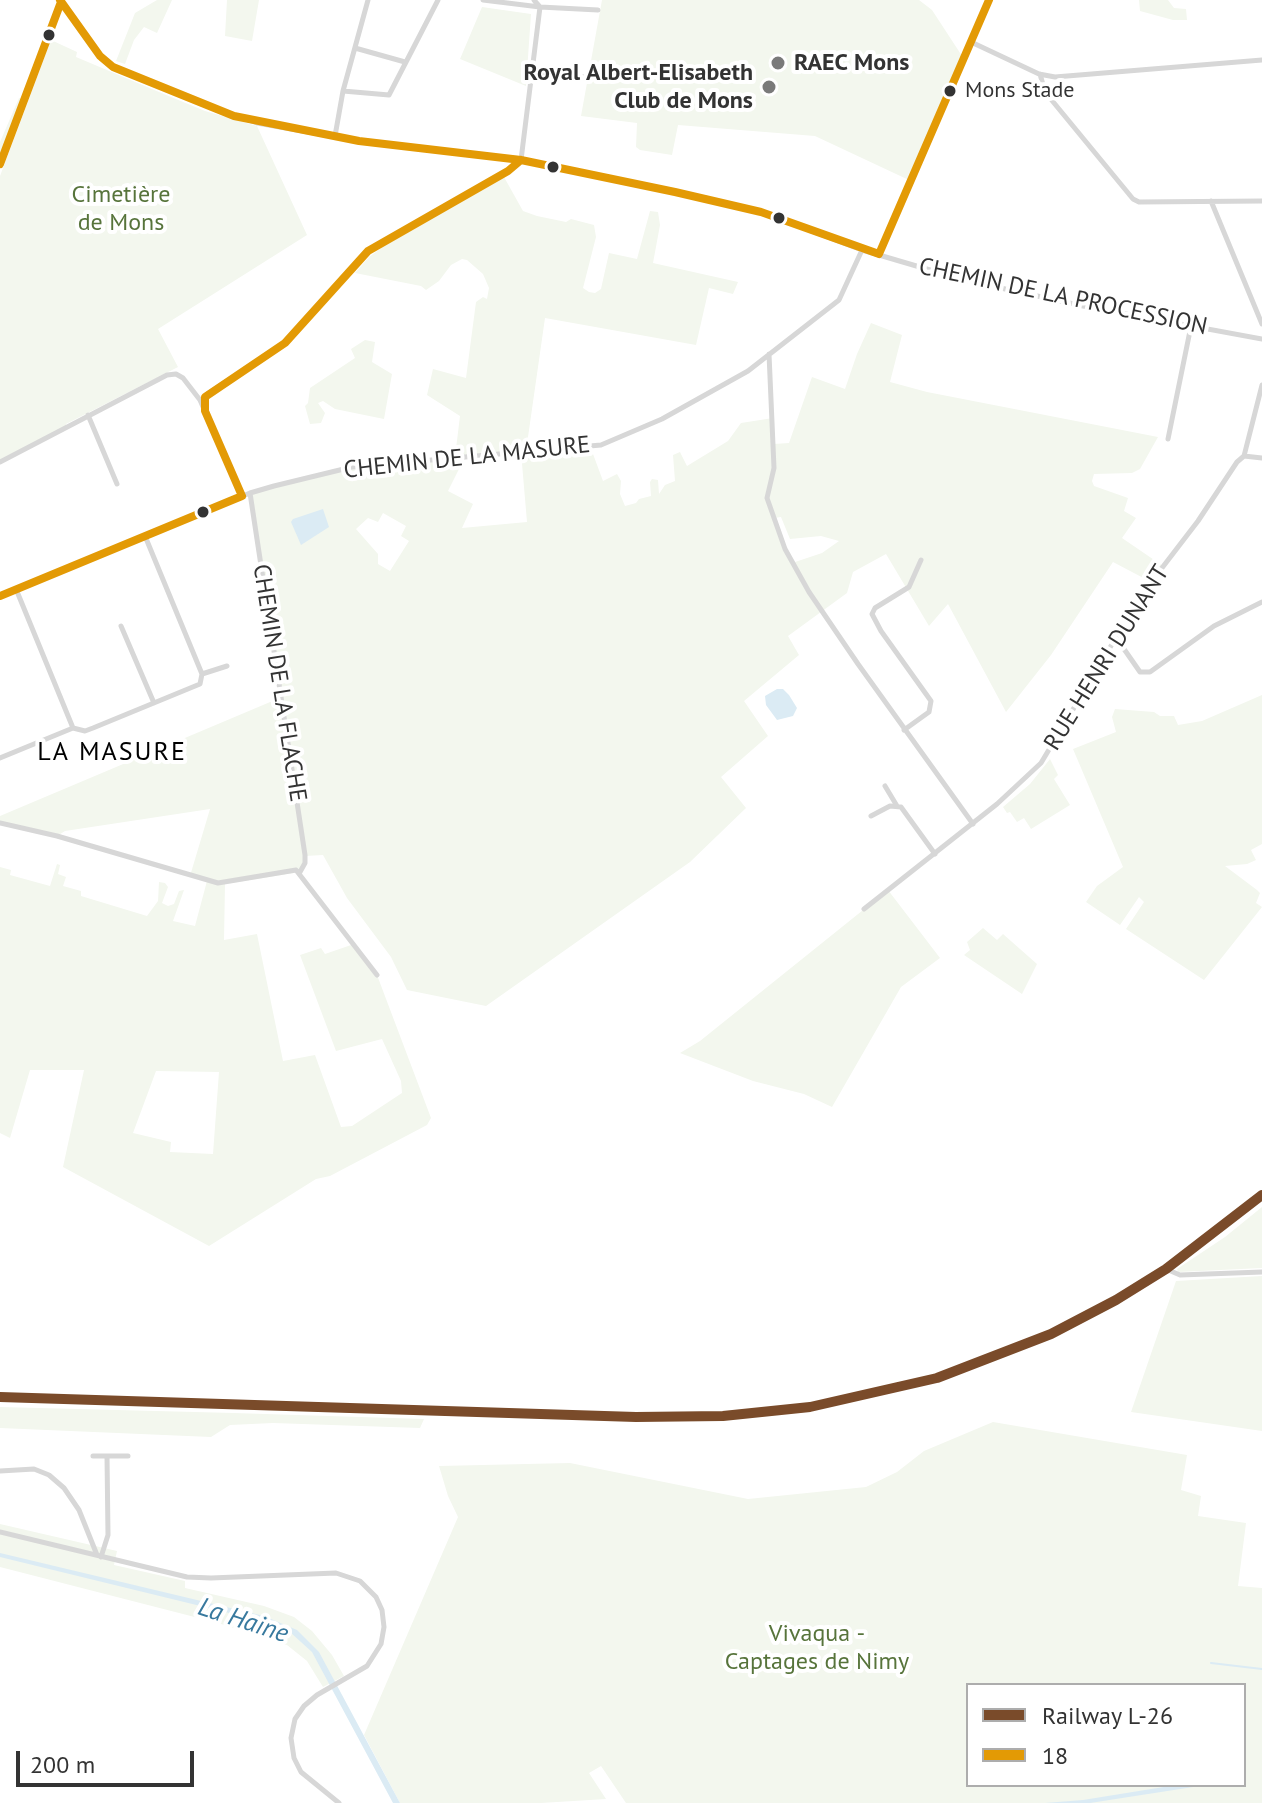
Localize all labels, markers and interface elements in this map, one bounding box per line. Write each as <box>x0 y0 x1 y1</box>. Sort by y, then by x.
unlabelled marker <box>41 27 57 43</box>
place label: RAEC Mons <box>794 49 909 77</box>
marker: RAEC Mons <box>769 54 787 72</box>
place label: Royal Albert-Elisabeth Club de Mons <box>524 59 753 115</box>
marker: Royal Albert-Elisabeth Club de Mons <box>760 78 778 96</box>
place label: Mons Stade <box>965 78 1074 104</box>
marker: Mons Stade <box>942 83 958 99</box>
unlabelled marker <box>545 159 561 175</box>
park label: Cimetière de Mons <box>72 181 170 237</box>
unlabelled marker <box>771 210 787 226</box>
street label: CHEMIN DE LA PROCESSION <box>916 252 1210 342</box>
street label: CHEMIN DE LA MASURE <box>342 431 592 485</box>
unlabelled marker <box>195 504 211 520</box>
street label: RUE HENRI DUNANT <box>1038 560 1176 756</box>
street label: CHEMIN DE LA FLACHE <box>246 562 312 804</box>
district label: LA MASURE <box>37 737 187 769</box>
water label: La Haine <box>194 1592 292 1650</box>
park label: Vivaqua - Captages de Nimy <box>725 1620 909 1676</box>
legend <box>966 1683 1246 1787</box>
text: Railway L-26 <box>1042 1700 1173 1731</box>
scale bar <box>20 1735 198 1785</box>
text: 18 <box>1042 1740 1068 1771</box>
text: 200 m <box>30 1749 95 1780</box>

